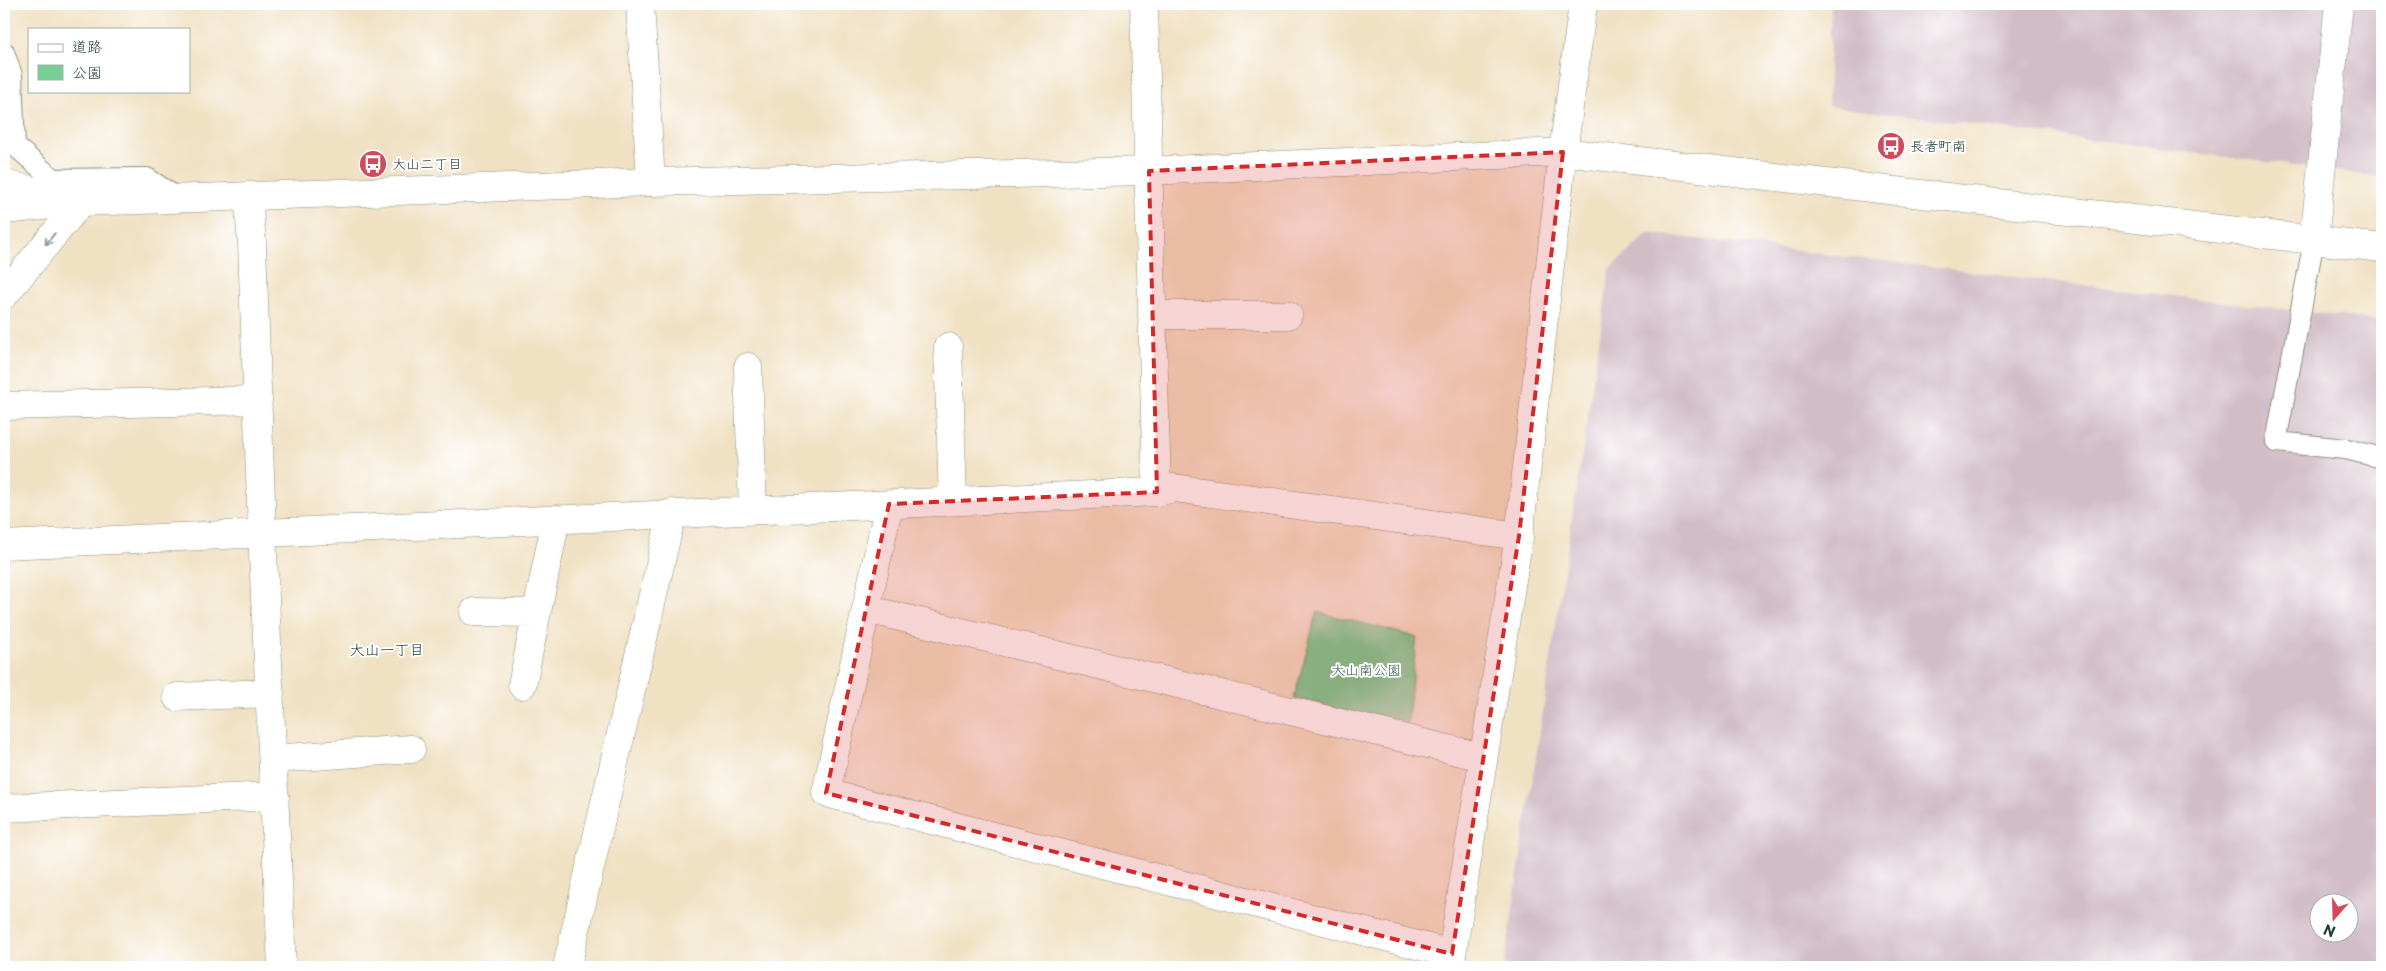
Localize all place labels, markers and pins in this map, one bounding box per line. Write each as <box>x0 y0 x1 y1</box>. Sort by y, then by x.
bus stop icon: 長者町南 <box>1876 131 1906 161</box>
place label: 長者町南 <box>1910 135 1966 156</box>
bus stop icon: 大山二丁目 <box>358 149 388 179</box>
place label: 大山二丁目 <box>392 153 462 174</box>

